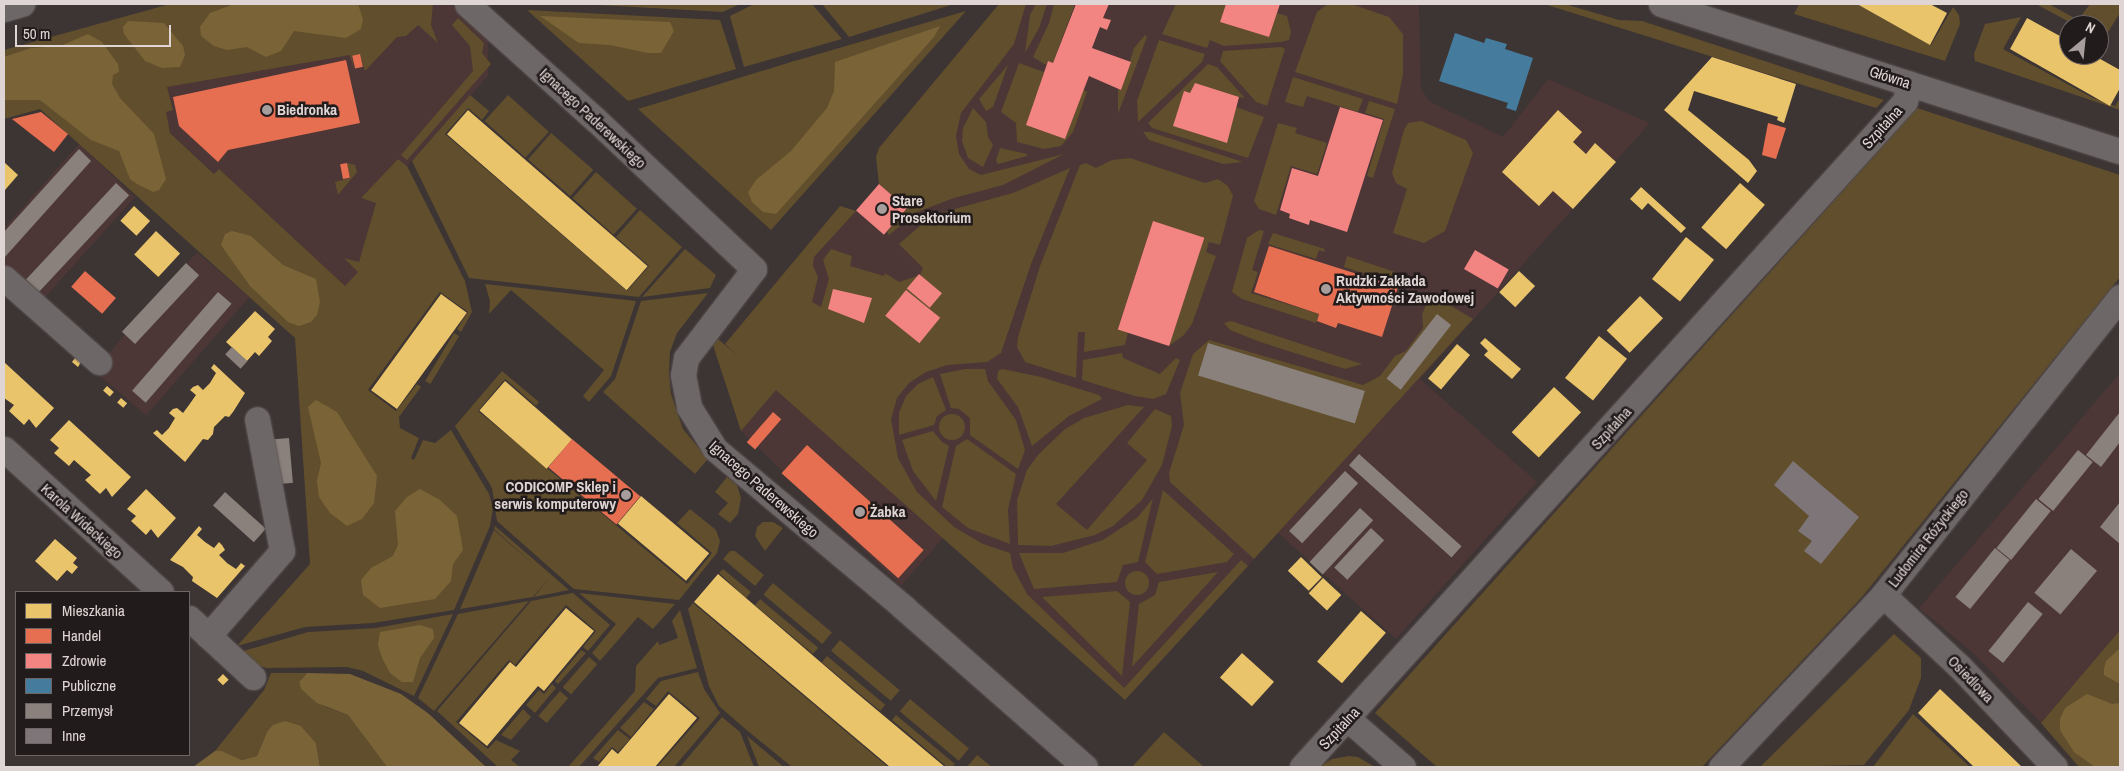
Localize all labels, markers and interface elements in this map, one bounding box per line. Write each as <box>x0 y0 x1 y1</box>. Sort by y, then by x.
scale bar <box>18 15 174 47</box>
north arrow <box>2059 15 2109 65</box>
text: N <box>2083 18 2098 38</box>
text: 50 m <box>23 23 50 44</box>
street label: Główna <box>1867 62 1913 92</box>
street label: Ignacego Paderewskiego <box>536 64 650 172</box>
place label: Biedronka <box>277 101 337 119</box>
street label: Szpitalna <box>1858 102 1906 152</box>
marker: Biedronka <box>261 104 273 116</box>
place label: Stare Prosektorium <box>892 191 971 226</box>
marker: Stare Prosektorium <box>876 203 888 215</box>
place label: Rudzki Zakłada Aktywności Zawodowej <box>1336 271 1474 306</box>
marker: Rudzki Zakłada Aktywności Zawodowej <box>1320 283 1332 295</box>
street label: Szpitalna <box>1587 403 1635 453</box>
street label: Ignacego Paderewskiego <box>706 437 822 541</box>
place label: CODICOMP Sklep i serwis komputerowy <box>494 477 616 512</box>
street label: Karola Wideckiego <box>37 480 127 562</box>
street label: Ludomira Różyckiego <box>1884 485 1972 591</box>
marker: CODICOMP Sklep i serwis komputerowy <box>620 489 632 501</box>
place label: Żabka <box>870 503 906 521</box>
marker: Żabka <box>854 506 866 518</box>
legend <box>15 591 190 756</box>
text: Mieszkania <box>62 600 125 621</box>
text: Handel <box>62 625 101 646</box>
text: Zdrowie <box>62 650 106 671</box>
street label: Osiedlowa <box>1944 652 1998 706</box>
text: Publiczne <box>62 675 116 696</box>
text: Przemysł <box>62 700 113 721</box>
street label: Szpitalna <box>1315 703 1363 753</box>
text: Inne <box>62 725 86 746</box>

